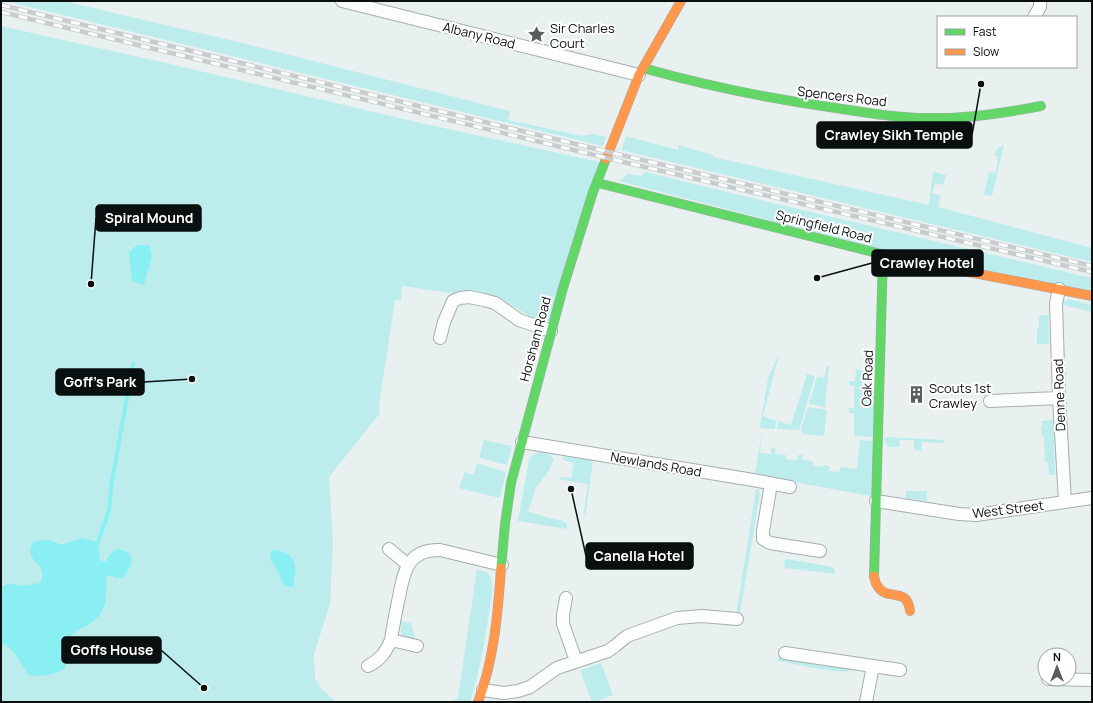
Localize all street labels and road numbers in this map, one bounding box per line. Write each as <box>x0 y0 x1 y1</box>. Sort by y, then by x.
street label: Albany Road <box>441 17 517 53</box>
street label: Spencers Road <box>796 82 888 110</box>
street label: Springfield Road <box>774 205 874 247</box>
street label: Horsham Road <box>515 295 555 383</box>
street label: Oak Road <box>857 349 877 407</box>
street label: Denne Road <box>1049 358 1069 432</box>
street label: Newlands Road <box>609 447 703 481</box>
street label: West Street <box>971 496 1045 522</box>

